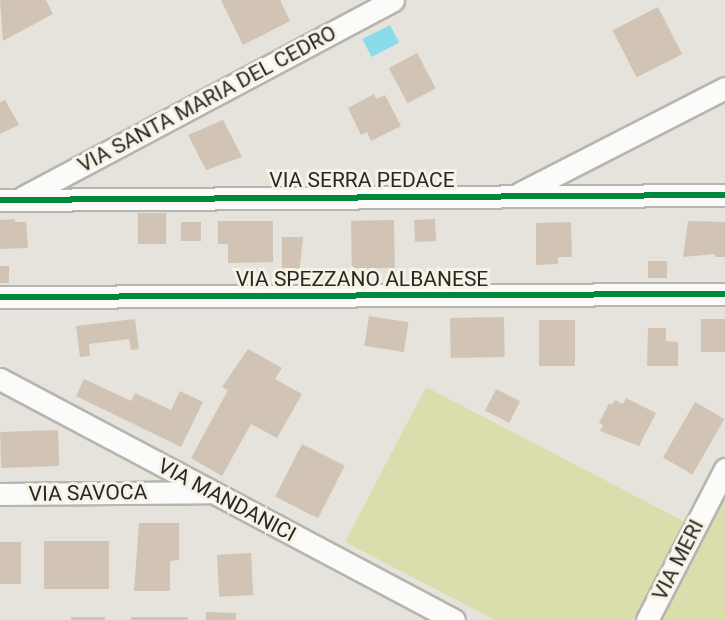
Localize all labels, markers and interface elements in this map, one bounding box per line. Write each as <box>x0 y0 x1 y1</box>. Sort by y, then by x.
street label: VIA SANTA MARIA DEL CEDRO <box>74 20 340 178</box>
street label: VIA SERRA PEDACE <box>269 167 455 193</box>
street label: VIA SPEZZANO ALBANESE <box>236 266 488 292</box>
street label: VIA MANDANICI <box>154 453 300 547</box>
street label: VIA SAVOCA <box>29 479 147 507</box>
street label: VIA MERI <box>647 515 709 605</box>

